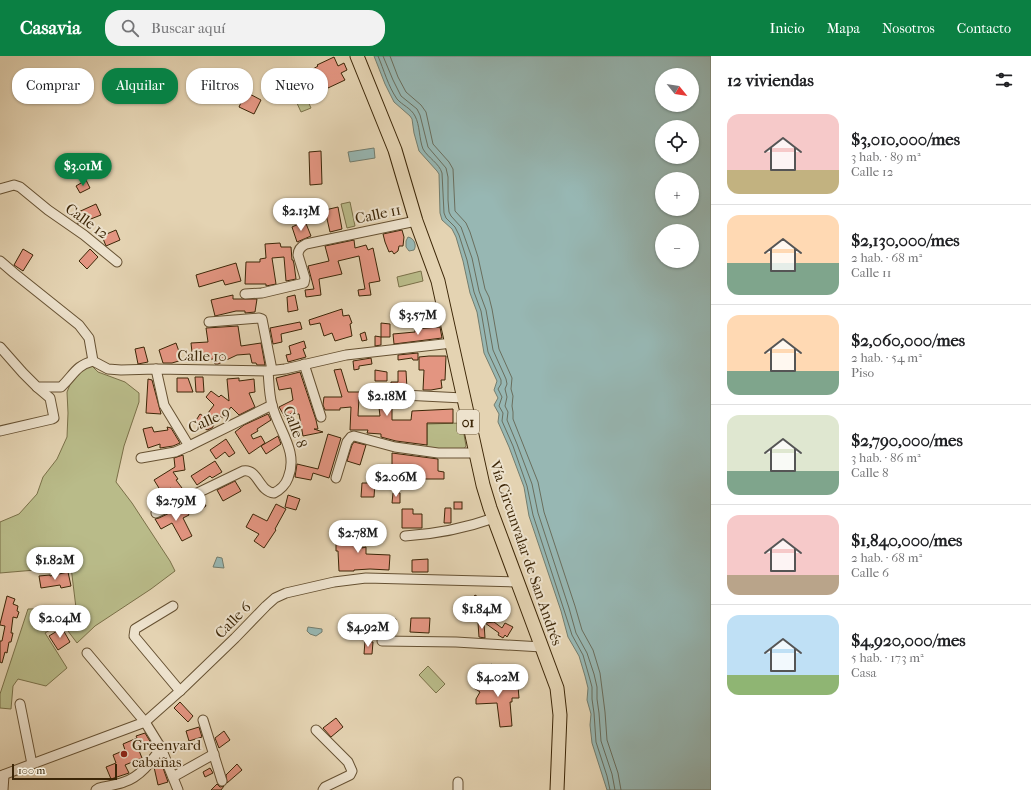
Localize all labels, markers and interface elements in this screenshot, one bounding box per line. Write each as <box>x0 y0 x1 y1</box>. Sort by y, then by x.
search box <box>105 10 385 46</box>
text: Casavia <box>20 17 81 39</box>
icon: search <box>119 17 141 39</box>
text: Buscar aquí <box>151 19 226 37</box>
text: Inicio <box>770 20 805 37</box>
text: Mapa <box>827 20 860 37</box>
text: Nosotros <box>882 20 935 37</box>
text: Contacto <box>957 20 1011 37</box>
chip: Comprar <box>12 68 94 104</box>
chip: Alquilar <box>102 68 178 104</box>
chip: Filtros <box>186 68 253 104</box>
chip: Nuevo <box>261 68 328 104</box>
north arrow <box>655 68 699 112</box>
map controls <box>655 68 699 268</box>
icon: filters <box>993 69 1015 91</box>
text: 12 viviendas <box>727 70 814 90</box>
button: locate <box>655 120 699 164</box>
text: $3,010,000/mes <box>851 129 960 149</box>
icon: home <box>759 130 807 178</box>
text: 3 hab. · 89 m² <box>851 149 921 164</box>
pin: $3.01M <box>50 153 116 187</box>
text: $3.01M <box>64 158 102 173</box>
text: Calle 12 <box>851 164 893 179</box>
button: + <box>655 172 699 216</box>
pin: $2.13M <box>268 198 334 232</box>
street label: Calle 12 <box>62 199 112 243</box>
street label: Calle 11 <box>353 200 403 228</box>
text: $2.13M <box>282 203 320 218</box>
button: − <box>655 224 699 268</box>
text: $2,130,000/mes <box>851 230 960 250</box>
icon: home <box>759 231 807 279</box>
text: 2 hab. · 68 m² <box>851 250 922 265</box>
text: Calle 11 <box>851 265 891 280</box>
pin: $3.57M <box>385 302 451 336</box>
text: $3.57M <box>399 307 437 322</box>
text: $2,060,000/mes <box>851 330 965 350</box>
icon: home <box>759 331 807 379</box>
street label: Calle 10 <box>177 347 227 365</box>
text: 2 hab. · 54 m² <box>851 350 922 365</box>
text: Piso <box>851 365 874 380</box>
pin: $2.18M <box>354 383 420 417</box>
text: $2.18M <box>367 388 407 403</box>
street label: Calle 9 <box>185 403 233 437</box>
street label: Calle 8 <box>279 404 311 450</box>
road number: 01 <box>457 410 479 434</box>
text: $2,790,000/mes <box>851 430 963 450</box>
icon: home <box>759 431 807 479</box>
text: 3 hab. · 86 m² <box>851 450 921 465</box>
street label: Vía Circunvalar de San Andrés <box>486 457 566 648</box>
pin: $2.06M <box>363 464 429 498</box>
text: Calle 8 <box>851 465 889 480</box>
text: $2.06M <box>375 469 417 484</box>
pin: $2.79M <box>143 488 209 522</box>
text: $2.79M <box>156 493 196 508</box>
pin: $2.78M <box>325 520 391 554</box>
text: $2.78M <box>338 525 378 540</box>
text: $1,840,000/mes <box>851 530 962 550</box>
icon: home <box>759 531 807 579</box>
pin: $1.82M <box>22 547 88 581</box>
text: 2 hab. · 68 m² <box>851 550 922 565</box>
text: $1.82M <box>35 552 75 567</box>
text: Calle 6 <box>851 565 889 580</box>
pin: $1.84M <box>449 596 515 630</box>
street label: Calle 6 <box>211 597 255 642</box>
text: $1.84M <box>462 601 502 616</box>
pin: $2.04M <box>27 605 93 639</box>
text: $2.04M <box>39 610 81 625</box>
pin: $4.92M <box>335 614 401 648</box>
text: $4.92M <box>347 619 389 634</box>
text: $4,920,000/mes <box>851 630 966 650</box>
icon: home <box>759 631 807 679</box>
text: 5 hab. · 173 m² <box>851 650 924 665</box>
pin: $4.02M <box>465 664 531 698</box>
text: Casa <box>851 665 877 680</box>
text: $4.02M <box>476 669 520 684</box>
place label: Greenyard cabañas <box>132 736 202 771</box>
marker: Greenyard cabañas <box>119 749 129 759</box>
scale bar <box>12 762 117 781</box>
text: 100 m <box>18 764 46 777</box>

